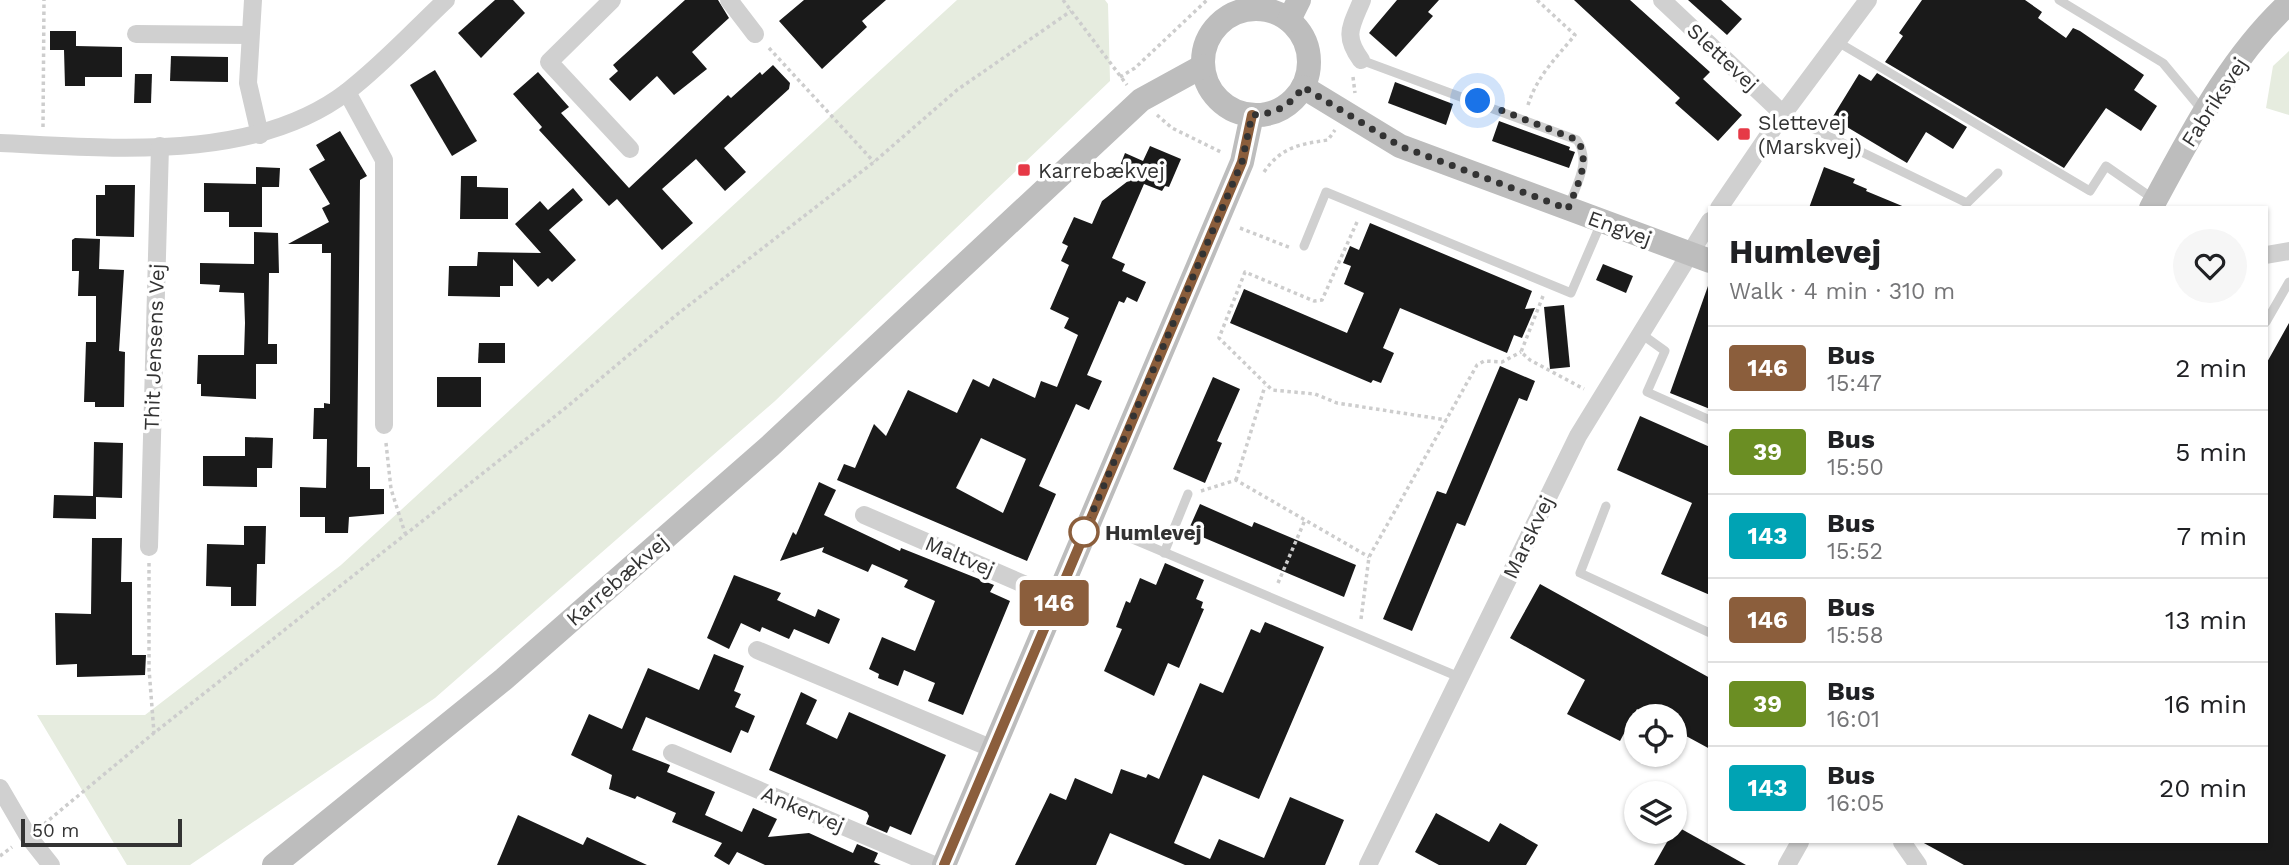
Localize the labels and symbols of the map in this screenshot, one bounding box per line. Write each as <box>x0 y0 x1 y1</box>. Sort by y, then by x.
street label: Slettevej <box>1682 18 1764 96</box>
street label: Fabriksvej <box>2176 52 2252 152</box>
your location <box>1460 83 1495 118</box>
place label: Slettevej (Marskvej) <box>1758 110 1862 159</box>
marker: Slettevej (Marskvej) <box>1736 126 1752 142</box>
place label: Karrebækvej <box>1038 158 1165 183</box>
marker: Karrebækvej <box>1016 162 1032 178</box>
street label: Engvej <box>1585 205 1655 251</box>
street label: Thit Jensens Vej <box>139 263 169 431</box>
street label: Marskvej <box>1497 491 1559 583</box>
marker: Humlevej <box>1069 517 1099 547</box>
place label: Humlevej <box>1105 520 1202 545</box>
street label: Karrebækvej <box>561 529 673 631</box>
street label: Maltvej <box>921 530 999 582</box>
line badge: 146 <box>1014 580 1094 626</box>
street label: Ankervej <box>758 780 848 838</box>
scale bar <box>21 816 182 848</box>

